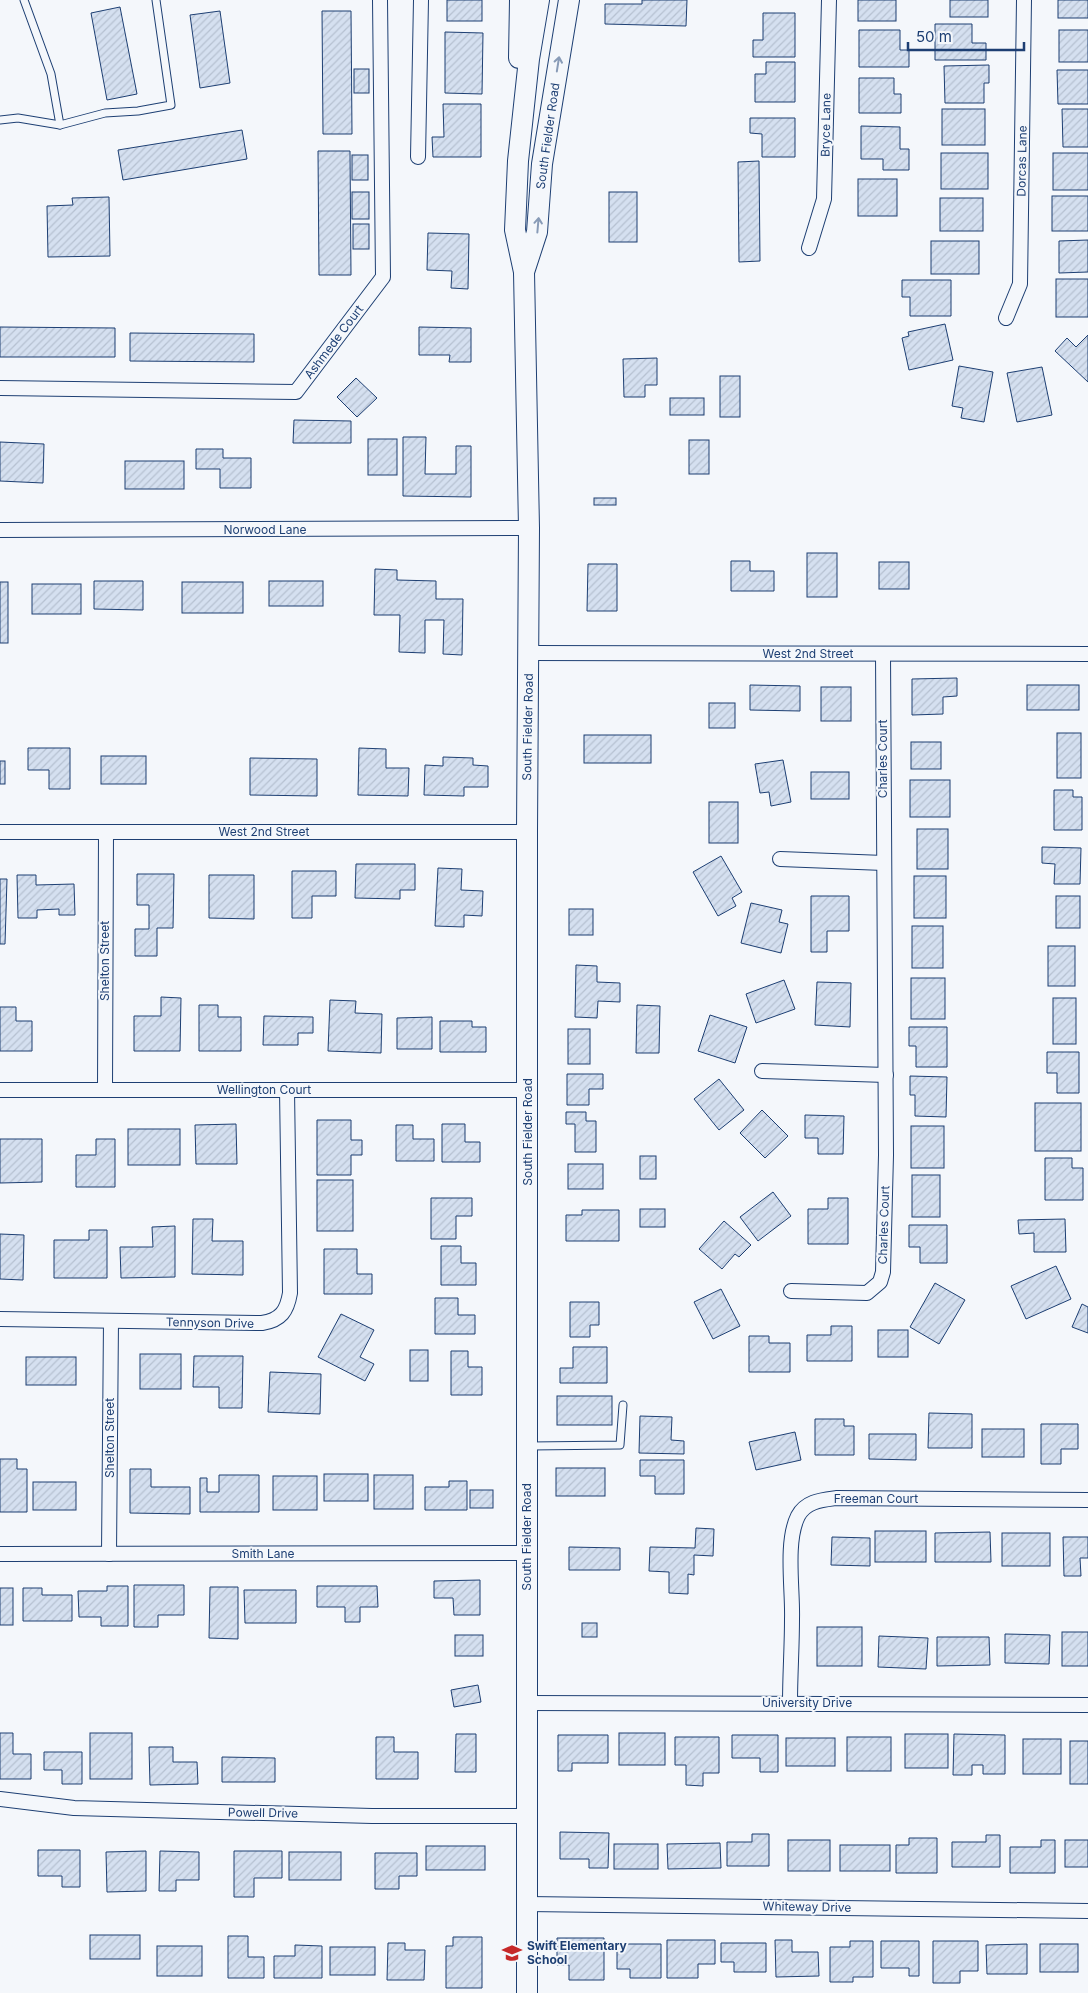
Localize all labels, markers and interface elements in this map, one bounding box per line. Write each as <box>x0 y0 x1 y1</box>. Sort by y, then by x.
scale bar <box>908 20 1024 52</box>
text: 50 m <box>916 27 952 46</box>
one-way arrow <box>553 56 563 72</box>
street label: South Fielder Road <box>533 82 562 190</box>
street label: Bryce Lane <box>817 93 834 157</box>
street label: Dorcas Lane <box>1013 125 1030 197</box>
one-way arrow <box>533 217 543 233</box>
street label: Ashmede Court <box>301 302 366 382</box>
street label: Norwood Lane <box>223 522 307 537</box>
street label: West 2nd Street <box>763 646 853 661</box>
street label: South Fielder Road <box>519 673 536 781</box>
street label: Charles Court <box>875 720 890 798</box>
street label: West 2nd Street <box>219 824 309 839</box>
street label: Shelton Street <box>97 921 112 1001</box>
street label: South Fielder Road <box>520 1078 535 1186</box>
street label: Wellington Court <box>217 1082 311 1097</box>
street label: Charles Court <box>875 1185 892 1265</box>
street label: Tennyson Drive <box>166 1314 254 1331</box>
street label: Shelton Street <box>102 1398 117 1478</box>
street label: South Fielder Road <box>519 1483 534 1591</box>
street label: Freeman Court <box>834 1491 918 1506</box>
street label: Smith Lane <box>231 1546 295 1561</box>
street label: University Drive <box>762 1695 852 1710</box>
street label: Powell Drive <box>228 1804 298 1821</box>
street label: Whiteway Drive <box>763 1898 851 1915</box>
place label: Swift Elementary School <box>527 1938 628 1967</box>
school or university icon: Swift Elementary School <box>501 1942 523 1964</box>

